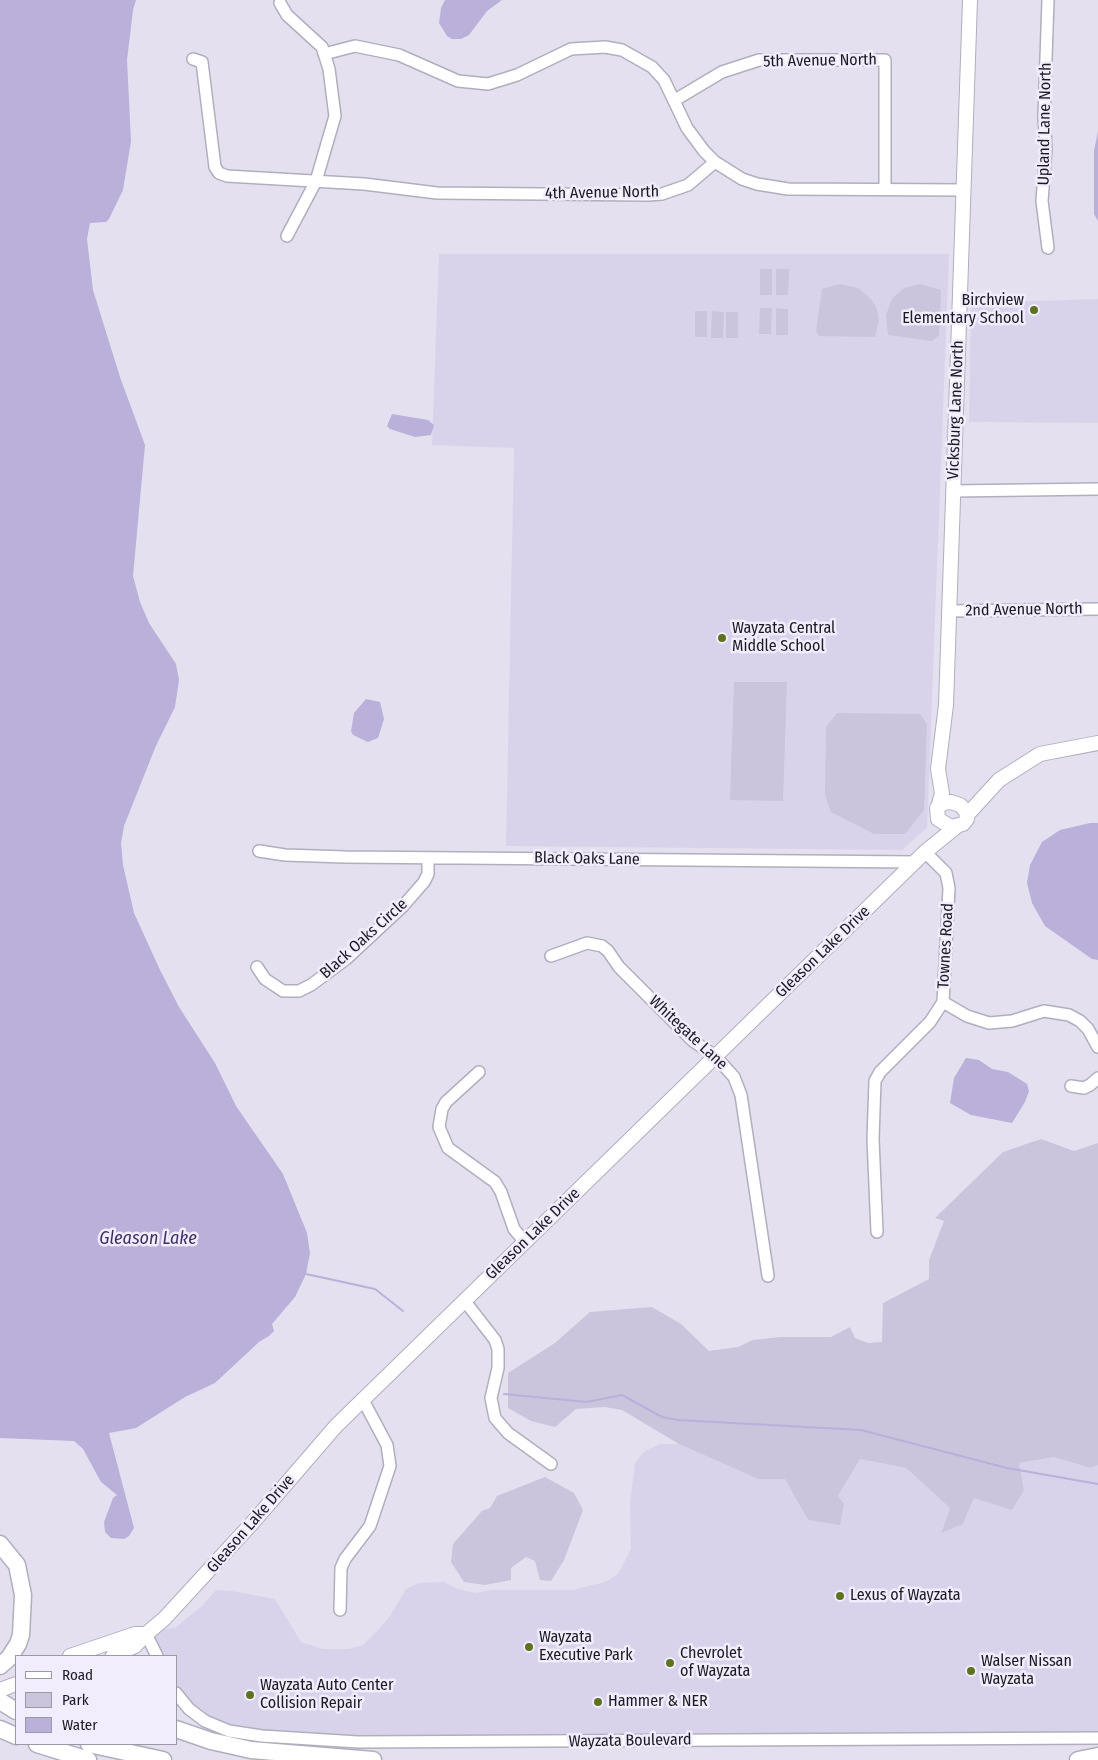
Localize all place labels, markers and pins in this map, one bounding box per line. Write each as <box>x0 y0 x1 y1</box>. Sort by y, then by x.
place label: Birchview Elementary School <box>902 291 1024 329</box>
marker: Birchview Elementary School <box>1028 304 1040 316</box>
place label: Wayzata Central Middle School <box>732 619 835 657</box>
marker: Wayzata Central Middle School <box>716 632 728 644</box>
place label: Lexus of Wayzata <box>850 1586 961 1606</box>
marker: Lexus of Wayzata <box>834 1590 846 1602</box>
place label: Wayzata Executive Park <box>539 1628 633 1666</box>
marker: Wayzata Executive Park <box>523 1641 535 1653</box>
place label: Chevrolet of Wayzata <box>680 1644 750 1682</box>
place label: Walser Nissan Wayzata <box>981 1652 1072 1690</box>
marker: Chevrolet of Wayzata <box>664 1657 676 1669</box>
marker: Walser Nissan Wayzata <box>965 1665 977 1677</box>
place label: Wayzata Auto Center Collision Repair <box>260 1676 394 1714</box>
marker: Wayzata Auto Center Collision Repair <box>244 1689 256 1701</box>
place label: Hammer & NER <box>608 1692 708 1712</box>
marker: Hammer & NER <box>592 1696 604 1708</box>

